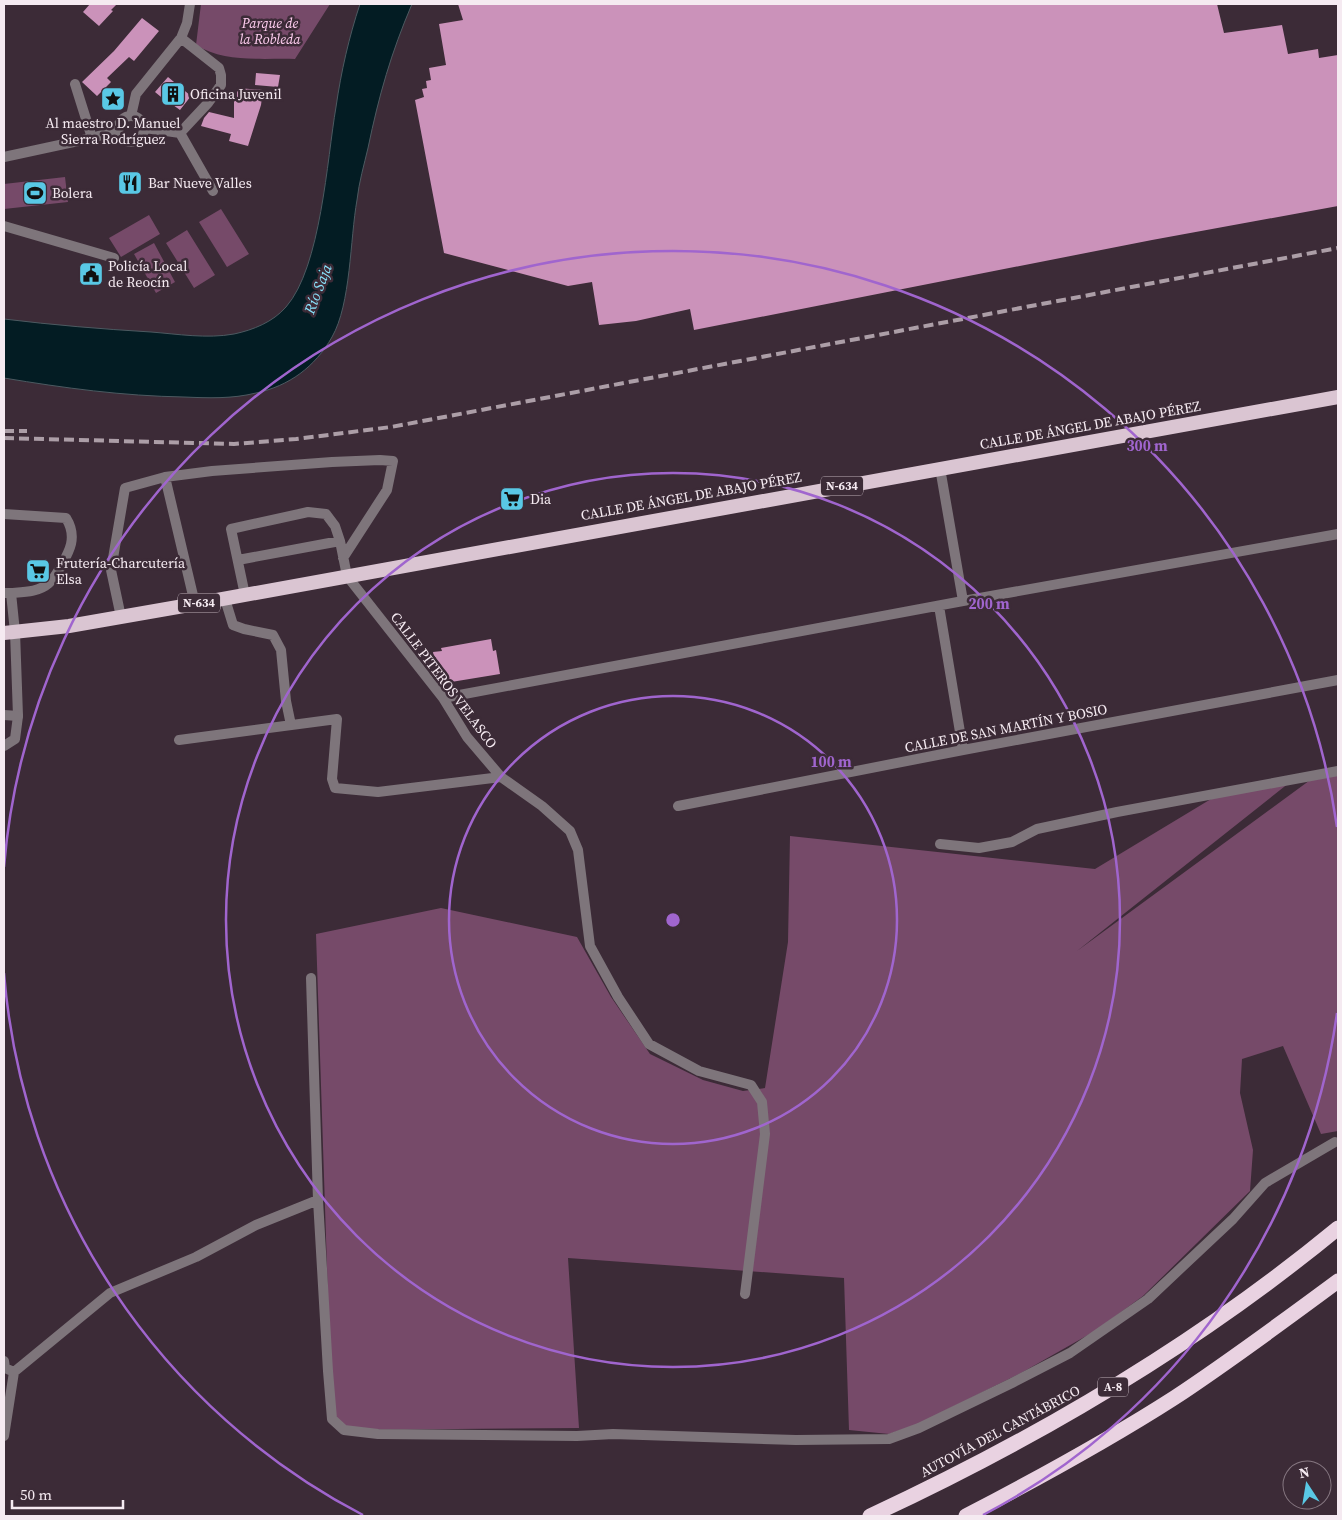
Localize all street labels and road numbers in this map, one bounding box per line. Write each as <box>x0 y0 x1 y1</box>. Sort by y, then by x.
street label: CALLE DE ÁNGEL DE ABAJO PÉREZ <box>978 396 1202 454</box>
street label: CALLE DE ÁNGEL DE ABAJO PÉREZ <box>579 467 803 525</box>
road number: N-634 <box>821 476 863 496</box>
road number: N-634 <box>178 594 220 612</box>
street label: CALLE PITEROS VELASCO <box>386 608 502 752</box>
street label: CALLE DE SAN MARTÍN Y BOSIO <box>903 699 1109 757</box>
road number: A-8 <box>1098 1378 1128 1396</box>
street label: AUTOVÍA DEL CANTÁBRICO <box>916 1380 1084 1482</box>

